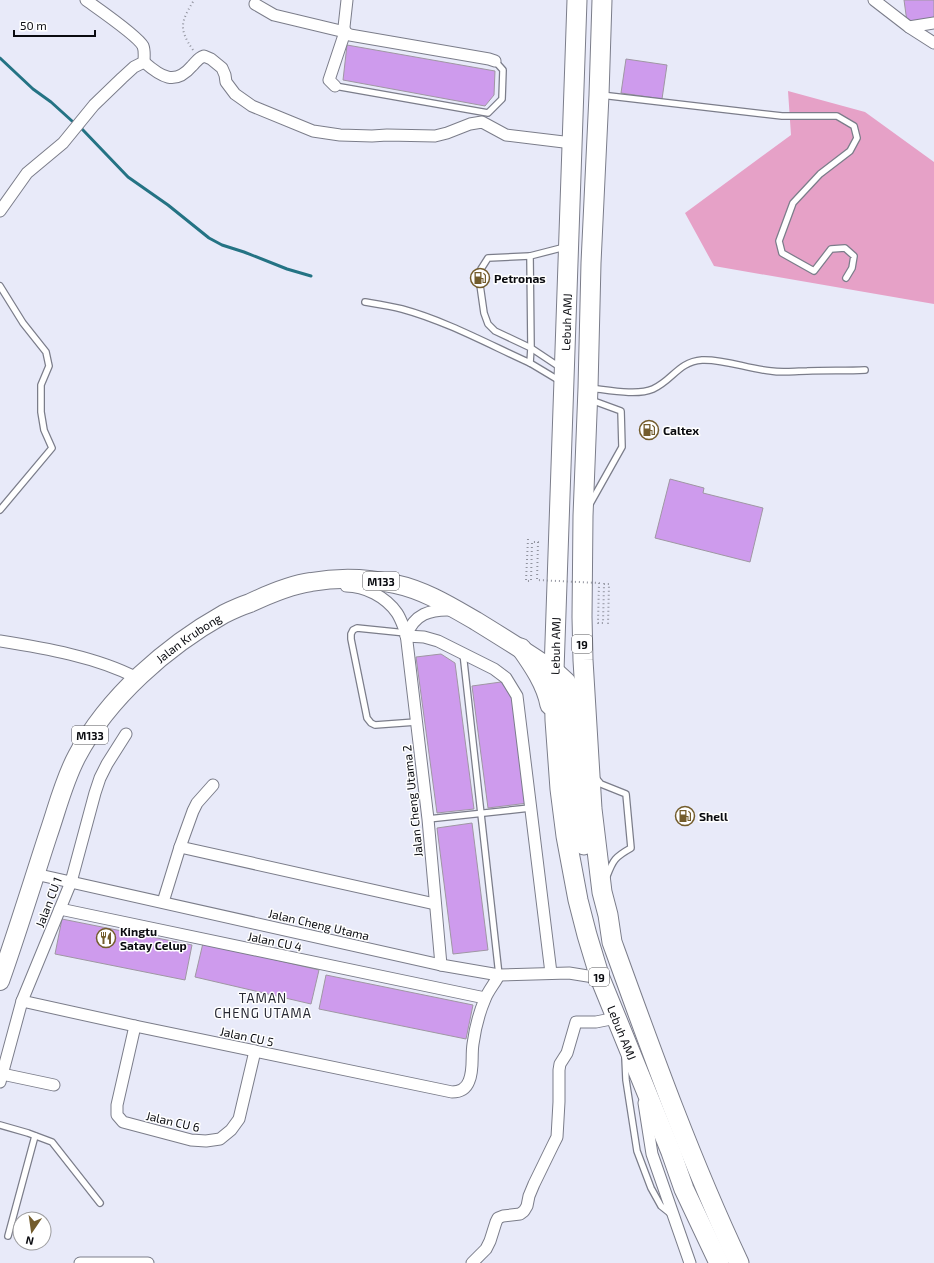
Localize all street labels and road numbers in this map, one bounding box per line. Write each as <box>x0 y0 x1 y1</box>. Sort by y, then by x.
street label: Lebuh AMJ <box>558 293 574 351</box>
road number: M133 <box>363 572 399 590</box>
street label: Jalan Krubong <box>153 610 224 666</box>
street label: Lebuh AMJ <box>547 617 563 675</box>
road number: 19 <box>572 635 592 653</box>
road number: M133 <box>72 726 108 744</box>
street label: Jalan Cheng Utama 2 <box>399 744 425 858</box>
street label: Jalan CU 1 <box>32 875 64 929</box>
street label: Jalan Cheng Utama <box>267 906 371 942</box>
street label: Jalan CU 4 <box>246 928 304 954</box>
road number: 19 <box>589 968 609 986</box>
street label: Lebuh AMJ <box>605 1003 640 1062</box>
street label: Jalan CU 5 <box>219 1023 275 1049</box>
street label: Jalan CU 6 <box>145 1108 201 1134</box>

